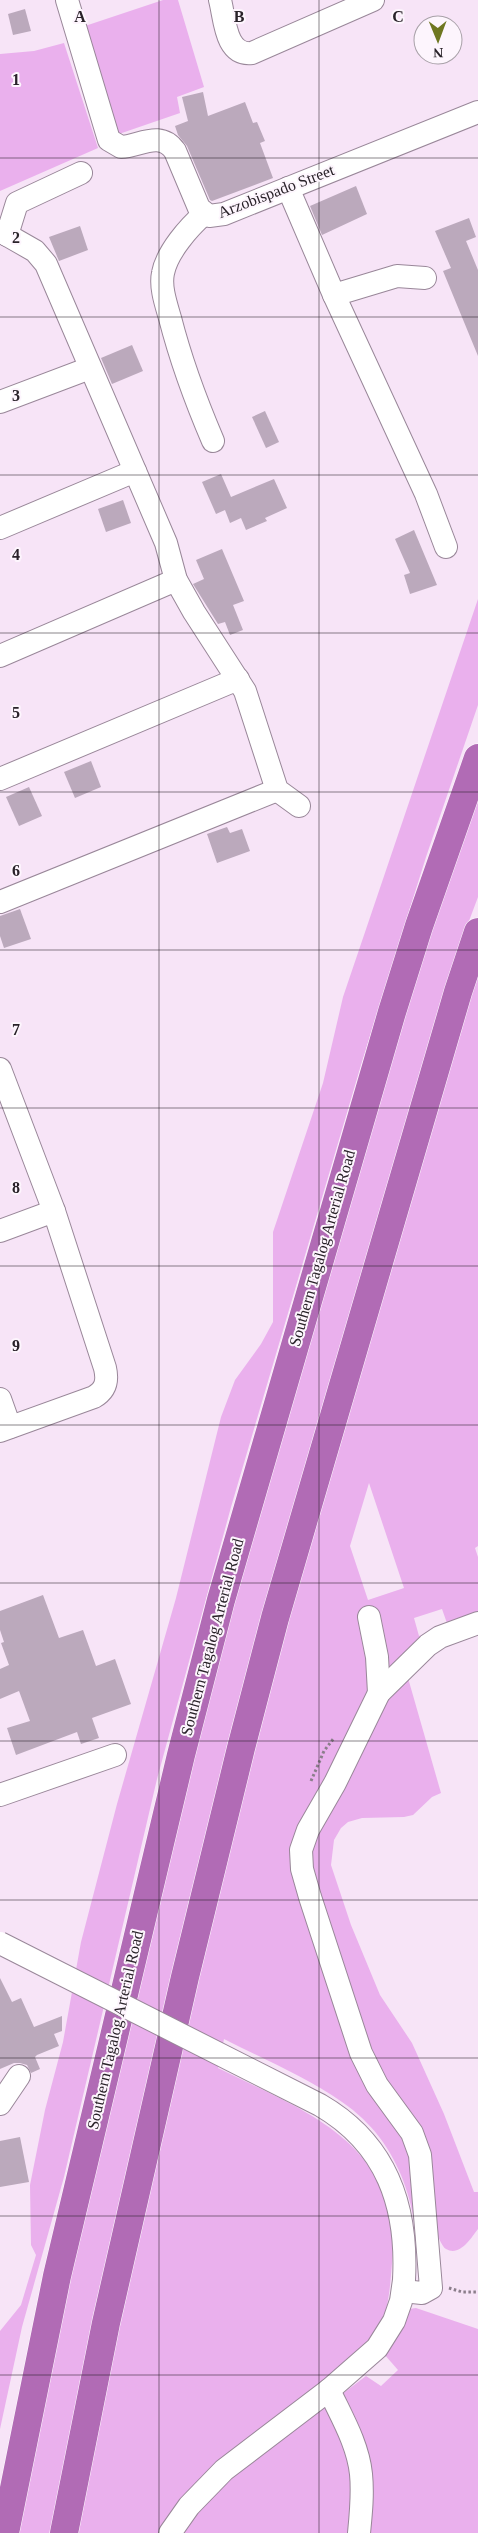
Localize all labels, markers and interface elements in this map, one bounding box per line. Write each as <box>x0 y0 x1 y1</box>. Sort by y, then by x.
text: A <box>74 8 86 25</box>
text: B <box>234 8 245 25</box>
text: C <box>392 8 404 25</box>
north arrow <box>413 15 463 65</box>
text: N <box>433 45 443 60</box>
text: 1 <box>12 71 20 88</box>
street label: Arzobispado Street <box>216 161 337 222</box>
text: 2 <box>12 229 20 246</box>
text: 3 <box>12 387 20 404</box>
text: 4 <box>12 546 20 563</box>
text: 5 <box>12 704 20 721</box>
text: 6 <box>12 862 20 879</box>
text: 7 <box>12 1021 20 1038</box>
street label: Southern Tagalog Arterial Road <box>286 1148 359 1348</box>
text: 8 <box>12 1179 20 1196</box>
text: 9 <box>12 1337 20 1354</box>
street label: Southern Tagalog Arterial Road <box>177 1537 248 1738</box>
street label: Southern Tagalog Arterial Road <box>84 1929 147 2131</box>

